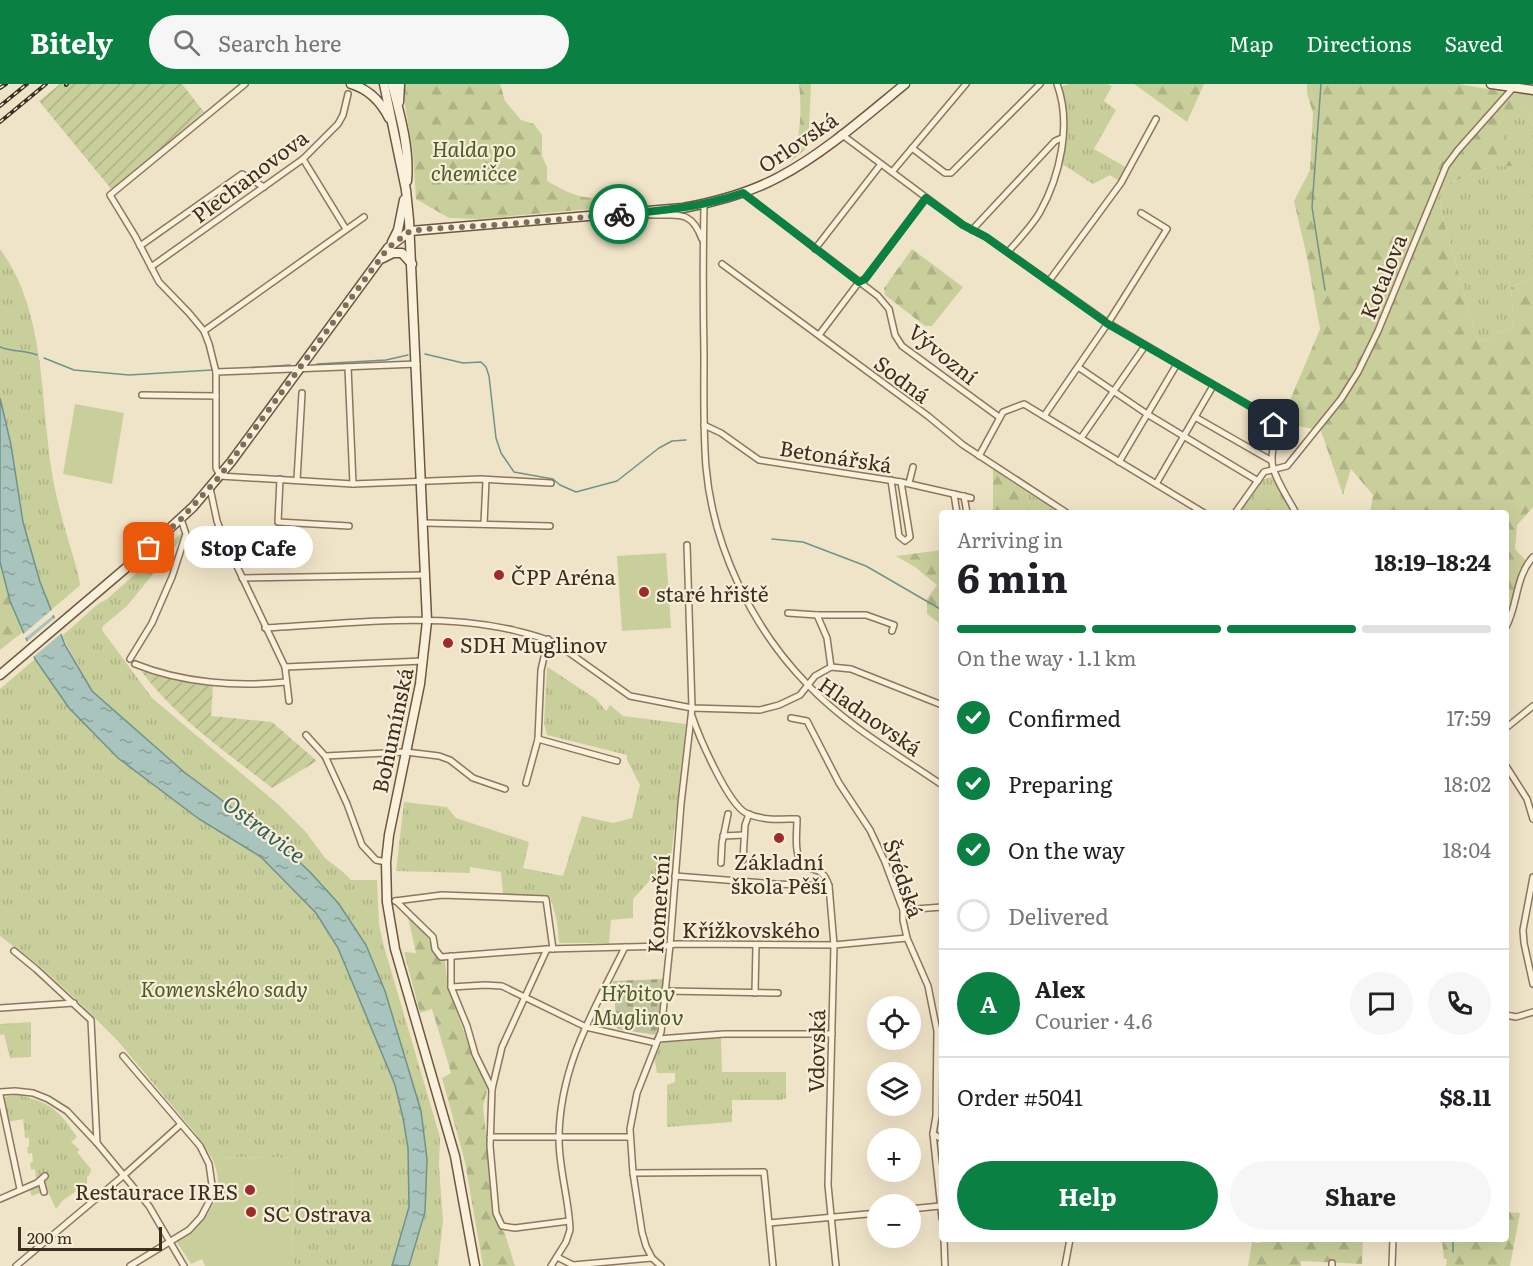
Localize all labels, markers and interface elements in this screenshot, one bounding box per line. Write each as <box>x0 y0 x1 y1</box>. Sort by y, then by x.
search box <box>149 15 569 69</box>
text: Bitely <box>30 21 113 63</box>
icon: search <box>170 26 203 59</box>
text: Search here <box>218 26 341 59</box>
text: Map <box>1229 27 1274 58</box>
text: Directions <box>1307 27 1412 58</box>
text: Saved <box>1445 27 1503 58</box>
street label: Orlovská <box>751 103 843 179</box>
street label: Plechanovova <box>184 120 314 229</box>
park label: Halda po chemičce <box>431 132 517 187</box>
courier <box>589 184 649 244</box>
icon: bike <box>603 198 636 231</box>
street label: Kotalova <box>1351 228 1413 323</box>
street label: Vývozní <box>903 315 985 391</box>
street label: Sodná <box>869 347 938 410</box>
pin <box>1248 399 1299 450</box>
icon: home <box>1257 408 1290 441</box>
street label: Betonářská <box>778 431 895 479</box>
pin <box>123 522 174 573</box>
text: Arriving in <box>957 524 1063 554</box>
callout: Stop Cafe <box>185 527 314 569</box>
icon: bag <box>132 531 165 564</box>
text: Stop Cafe <box>201 532 296 562</box>
text: 18:19–18:24 <box>1375 545 1491 578</box>
text: 6 min <box>957 547 1068 605</box>
place label: ČPP Aréna <box>511 560 616 591</box>
marker: ČPP Aréna <box>492 568 506 582</box>
place label: staré hřiště <box>656 577 769 608</box>
marker: staré hřiště <box>637 585 651 599</box>
place label: SDH Muglinov <box>460 628 608 659</box>
marker: SDH Muglinov <box>441 636 455 650</box>
text: On the way · 1.1 km <box>957 642 1136 672</box>
street label: Bohumínská <box>363 664 420 795</box>
street label: Hladnovská <box>813 668 930 762</box>
icon: check <box>957 701 990 734</box>
text: Confirmed <box>1008 701 1121 734</box>
text: 17:59 <box>1446 702 1491 732</box>
icon: check <box>957 767 990 800</box>
text: Preparing <box>1008 767 1112 800</box>
text: 18:02 <box>1444 768 1491 798</box>
water label: Ostravice <box>217 786 313 870</box>
marker: Základní škola Pěší <box>772 831 786 845</box>
icon: check <box>957 833 990 866</box>
text: On the way <box>1008 833 1125 866</box>
street label: Švédská <box>877 834 933 922</box>
text: 18:04 <box>1443 834 1491 864</box>
place label: Základní škola Pěší <box>731 845 827 900</box>
street label: Komerční <box>638 853 676 955</box>
text: Delivered <box>1008 899 1109 932</box>
street label: Křížkovského <box>682 913 820 944</box>
park label: Komenského sady <box>140 972 308 1003</box>
text: Alex <box>1035 972 1085 1005</box>
button: chat <box>1350 972 1413 1035</box>
button: phone <box>1428 972 1491 1035</box>
park label: Hřbitov Muglinov <box>592 976 684 1031</box>
text: A <box>980 987 997 1020</box>
map controls <box>867 996 921 1248</box>
button: locate <box>867 996 921 1050</box>
text: Courier · 4.6 <box>1035 1005 1152 1035</box>
street label: Vdovská <box>799 1008 831 1093</box>
button: layers <box>867 1062 921 1116</box>
text: Order #5041 <box>957 1080 1083 1113</box>
text: $8.11 <box>1439 1080 1491 1113</box>
button: + <box>867 1128 921 1182</box>
button: Help <box>957 1161 1218 1230</box>
button: Share <box>1230 1161 1491 1230</box>
place label: Restaurace IRES <box>75 1175 238 1206</box>
marker: Restaurace IRES <box>243 1183 257 1197</box>
button: − <box>867 1194 921 1248</box>
place label: SC Ostrava <box>263 1197 372 1228</box>
marker: SC Ostrava <box>244 1205 258 1219</box>
scale bar <box>18 1224 162 1252</box>
text: 200 m <box>27 1225 72 1249</box>

